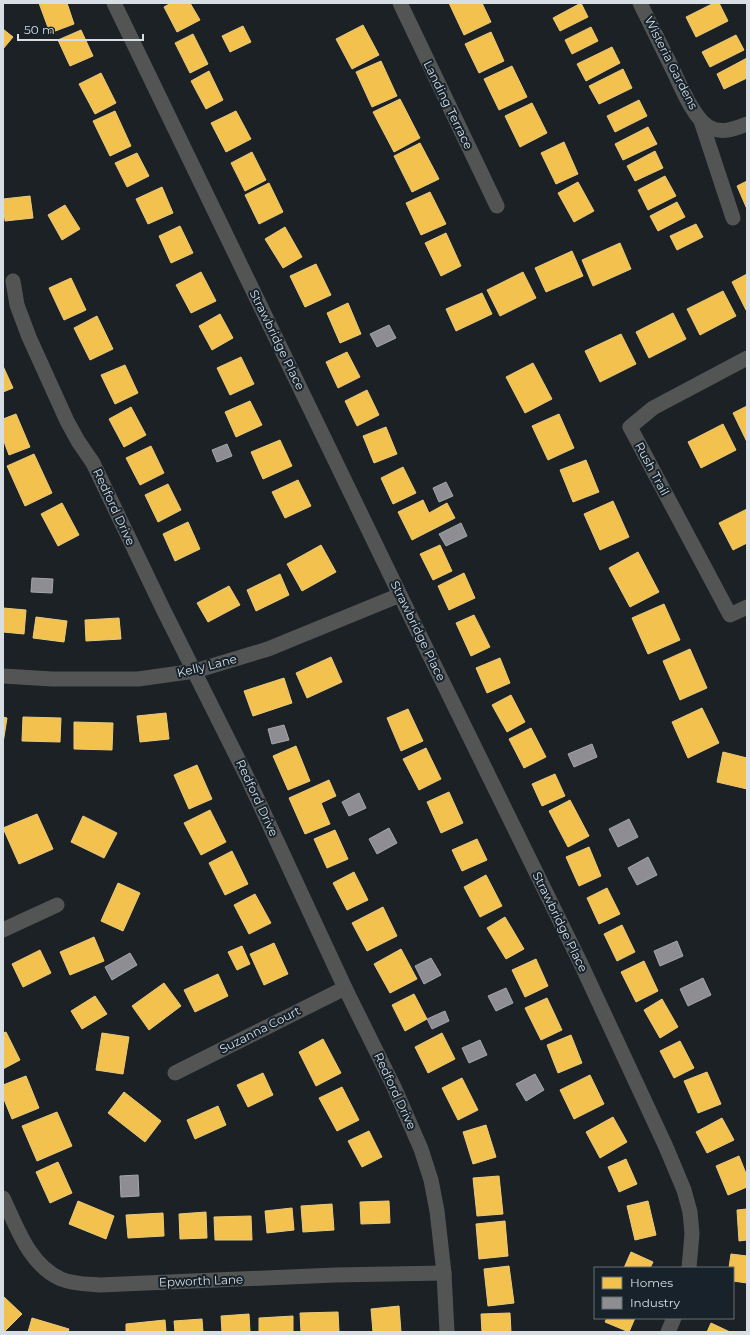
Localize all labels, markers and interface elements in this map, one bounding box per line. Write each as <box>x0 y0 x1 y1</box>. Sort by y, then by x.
street label: Wisteria Gardens <box>641 14 701 112</box>
scale bar <box>18 16 143 42</box>
text: 50 m <box>24 22 55 37</box>
street label: Landing Terrace <box>421 58 476 151</box>
street label: Strawbridge Place <box>247 287 308 392</box>
street label: Rush Trail <box>632 439 673 498</box>
street label: Redford Drive <box>90 466 139 548</box>
street label: Strawbridge Place <box>388 578 449 683</box>
street label: Kelly Lane <box>175 651 238 680</box>
street label: Redford Drive <box>233 757 282 839</box>
street label: Strawbridge Place <box>530 869 591 974</box>
street label: Suzanna Court <box>217 1003 303 1056</box>
street label: Redford Drive <box>371 1050 420 1132</box>
legend <box>594 1267 734 1319</box>
street label: Epworth Lane <box>158 1272 243 1289</box>
text: Homes <box>630 1275 673 1290</box>
text: Industry <box>630 1295 680 1310</box>

